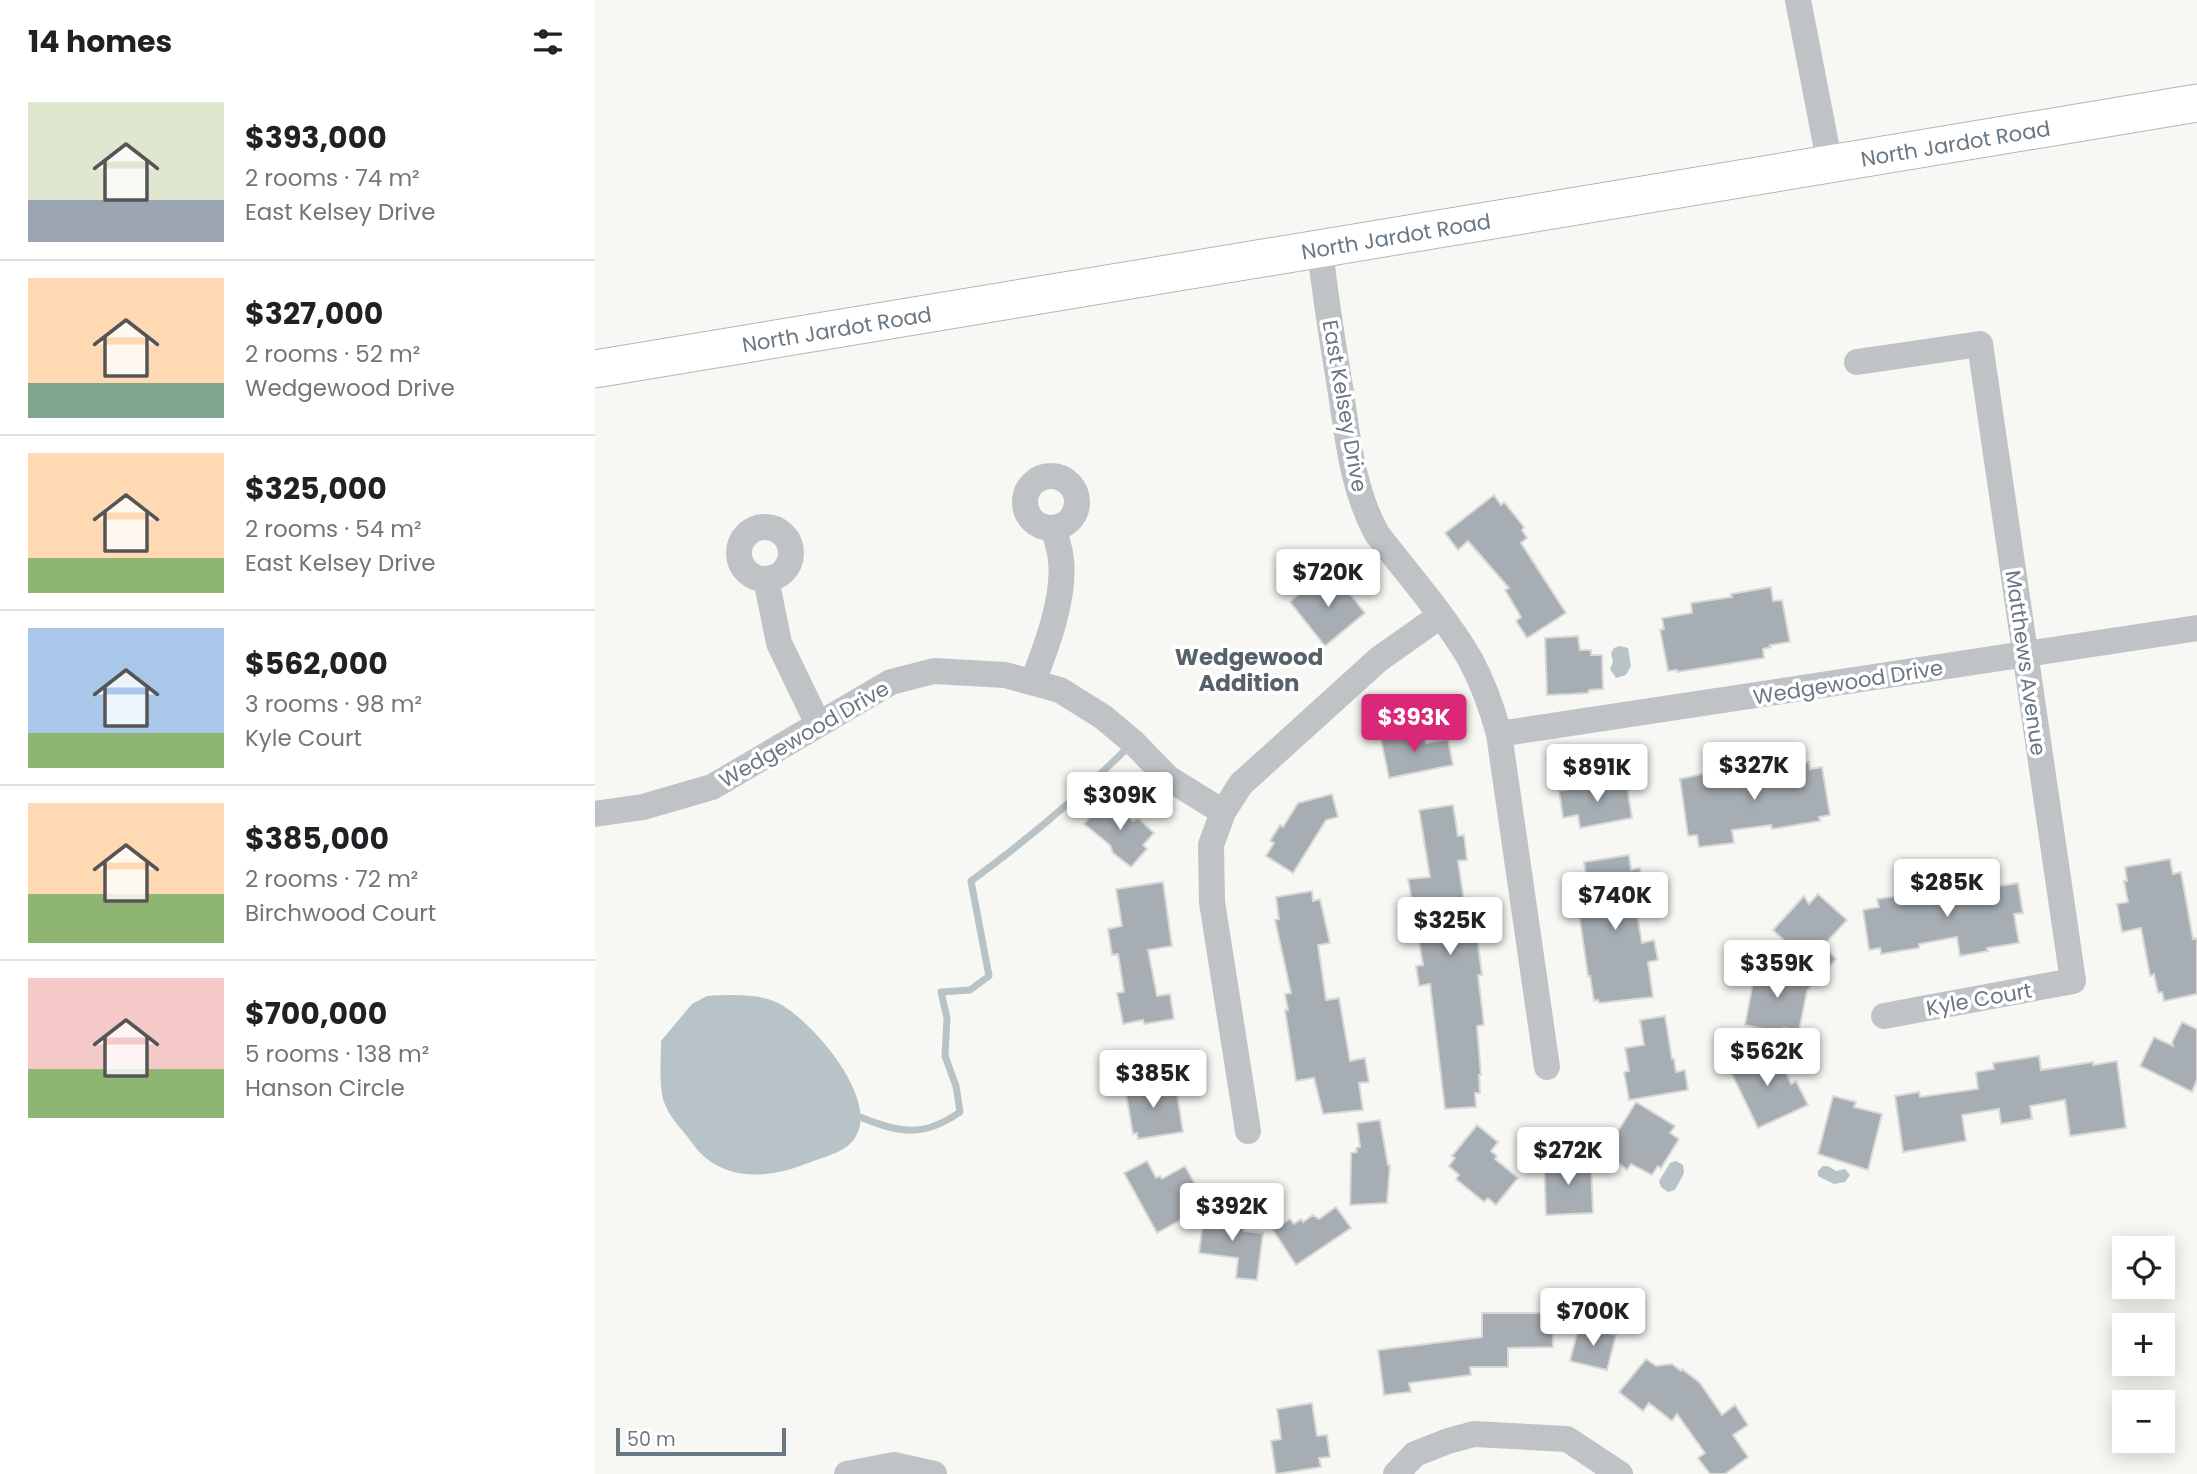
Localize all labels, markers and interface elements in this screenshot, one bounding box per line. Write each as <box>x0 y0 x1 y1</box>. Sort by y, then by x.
text: 14 homes <box>28 20 172 63</box>
icon: filters <box>529 23 567 61</box>
street label: North Jardot Road <box>1859 113 2052 173</box>
text: $393,000 <box>245 116 387 159</box>
icon: home <box>84 130 168 214</box>
text: 2 rooms · 74 m² <box>245 162 420 194</box>
text: East Kelsey Drive <box>245 196 436 228</box>
street label: North Jardot Road <box>1299 206 1493 266</box>
text: $327,000 <box>245 292 383 335</box>
street label: North Jardot Road <box>740 299 934 359</box>
icon: home <box>84 306 168 390</box>
street label: East Kelsey Drive <box>1316 318 1374 494</box>
text: 2 rooms · 52 m² <box>245 338 420 370</box>
text: Wedgewood Drive <box>245 372 455 404</box>
text: $325,000 <box>245 467 387 510</box>
icon: home <box>84 481 168 565</box>
text: 2 rooms · 54 m² <box>245 513 422 545</box>
text: East Kelsey Drive <box>245 547 436 579</box>
pin: $720K <box>1279 550 1377 609</box>
text: $720K <box>1292 556 1364 588</box>
street label: Matthews Avenue <box>1999 569 2053 757</box>
district label: Wedgewood Addition <box>1175 641 1323 699</box>
text: $562,000 <box>245 642 388 685</box>
street label: Wedgewood Drive <box>1751 653 1945 711</box>
icon: home <box>84 656 168 740</box>
street label: Wedgewood Drive <box>714 674 894 794</box>
text: 3 rooms · 98 m² <box>245 688 422 720</box>
pin: $393K <box>1365 694 1463 754</box>
text: $393K <box>1377 701 1451 733</box>
text: Kyle Court <box>245 722 362 754</box>
pin: $327K <box>1705 742 1803 802</box>
pin: $891K <box>1548 744 1646 804</box>
text: $327K <box>1719 749 1789 781</box>
text: $891K <box>1563 751 1631 783</box>
pin: $309K <box>1071 772 1169 832</box>
text: $309K <box>1083 779 1157 811</box>
text: $385,000 <box>245 817 389 860</box>
icon: home <box>84 831 168 915</box>
pin: $285K <box>1898 860 1996 919</box>
text: 2 rooms · 72 m² <box>245 863 418 895</box>
text: $285K <box>1910 866 1984 898</box>
pin: $740K <box>1566 872 1664 932</box>
text: $740K <box>1578 879 1652 911</box>
text: Birchwood Court <box>245 897 436 929</box>
pin: $325K <box>1401 898 1499 957</box>
text: $325K <box>1413 904 1487 936</box>
pin: $359K <box>1728 940 1826 1000</box>
text: $359K <box>1740 947 1814 979</box>
street label: Kyle Court <box>1924 975 2034 1023</box>
text: $700,000 <box>245 992 387 1035</box>
icon: home <box>84 1006 168 1090</box>
pin: $562K <box>1718 1028 1816 1088</box>
text: $562K <box>1730 1035 1804 1067</box>
text: 5 rooms · 138 m² <box>245 1038 429 1070</box>
pin: $385K <box>1104 1050 1202 1110</box>
text: $385K <box>1116 1057 1190 1089</box>
text: Hanson Circle <box>245 1072 405 1104</box>
pin: $272K <box>1519 1128 1617 1187</box>
text: $272K <box>1533 1134 1603 1166</box>
pin: $392K <box>1183 1184 1281 1243</box>
text: $392K <box>1196 1190 1268 1222</box>
map controls <box>2112 1236 2175 1453</box>
button: locate <box>2112 1236 2175 1299</box>
pin: $700K <box>1544 1288 1642 1348</box>
text: $700K <box>1556 1295 1630 1327</box>
button: + <box>2112 1313 2175 1376</box>
button: − <box>2112 1390 2175 1453</box>
scale bar <box>616 1425 786 1457</box>
text: 50 m <box>627 1426 676 1453</box>

